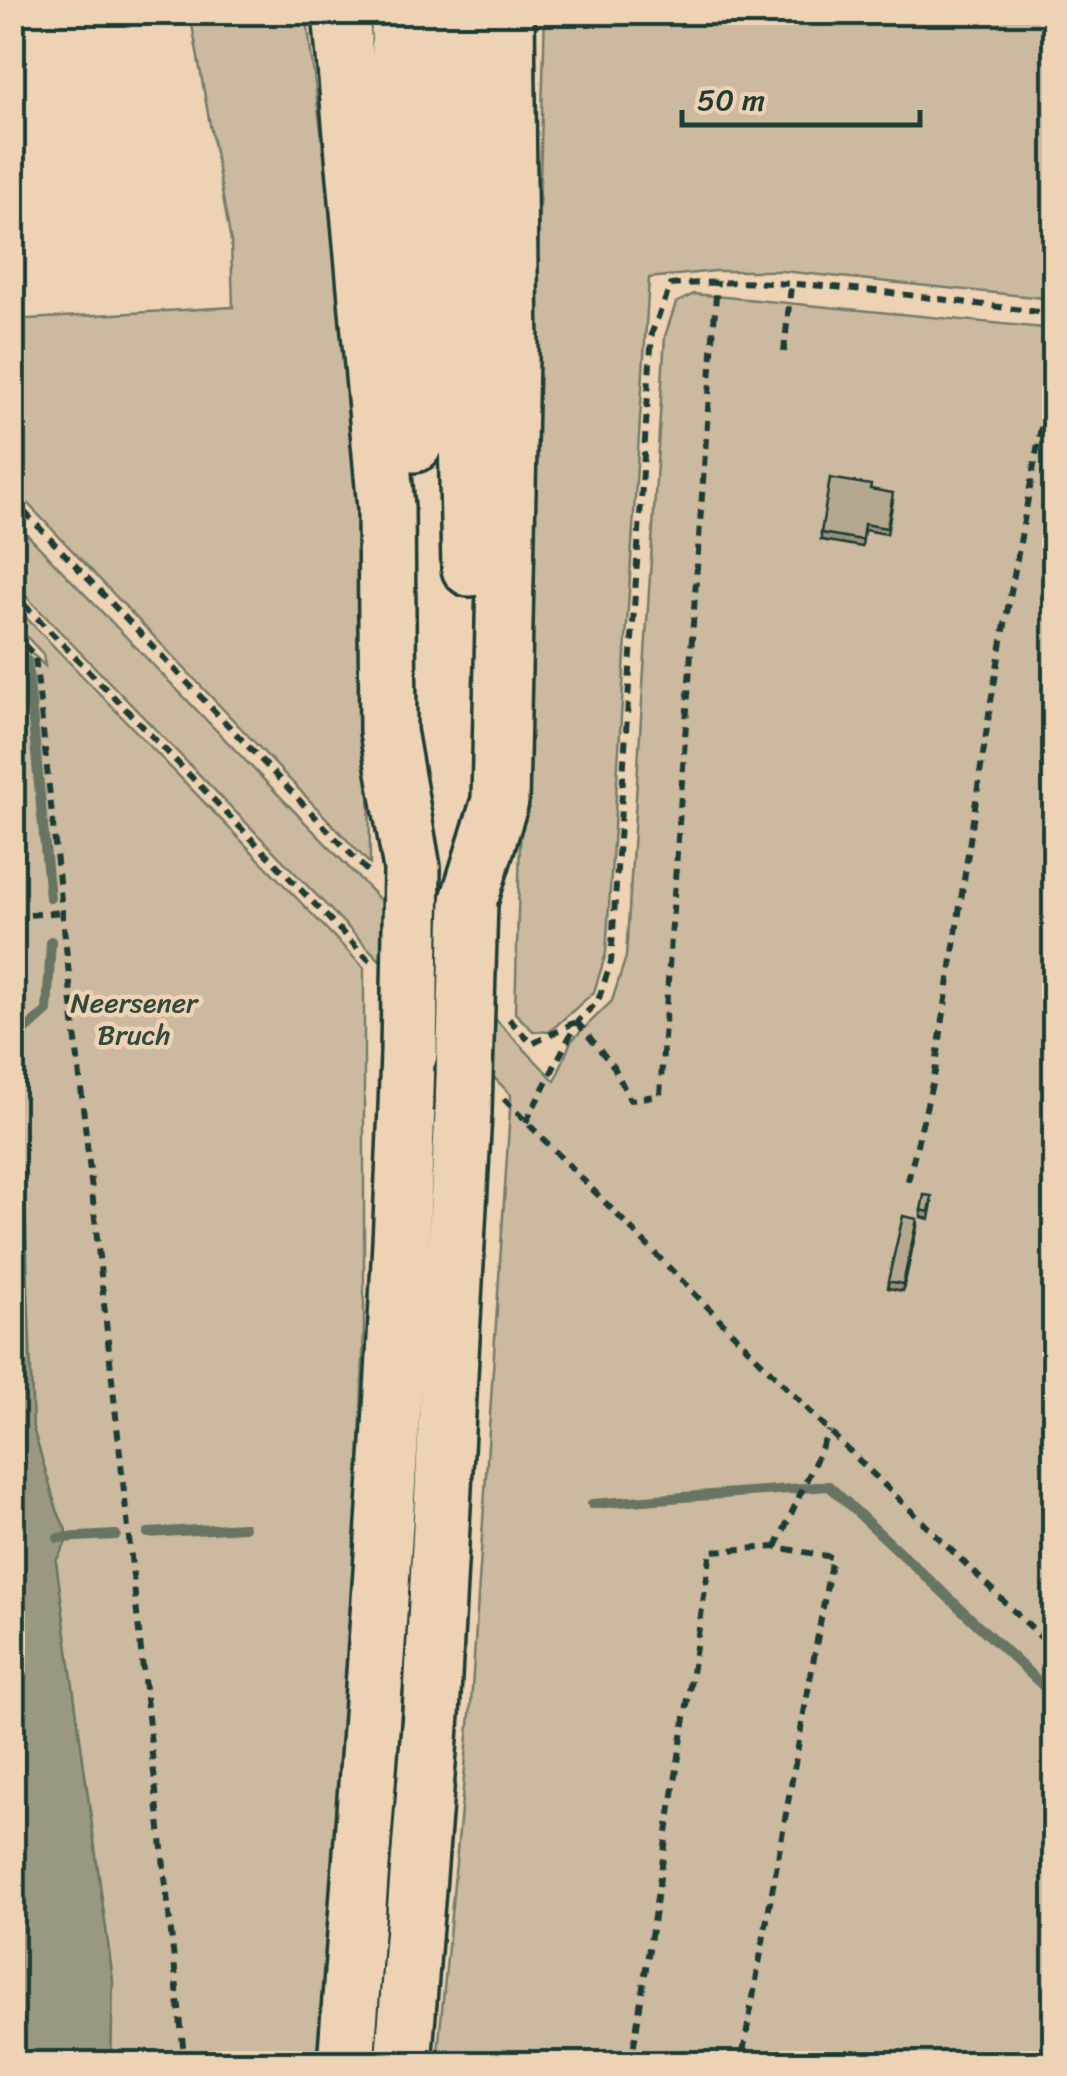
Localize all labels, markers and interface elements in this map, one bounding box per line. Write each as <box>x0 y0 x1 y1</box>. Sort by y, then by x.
scale bar <box>682 65 920 127</box>
text: 50 m <box>697 73 765 127</box>
park label: Neersener Bruch <box>70 978 199 1059</box>

